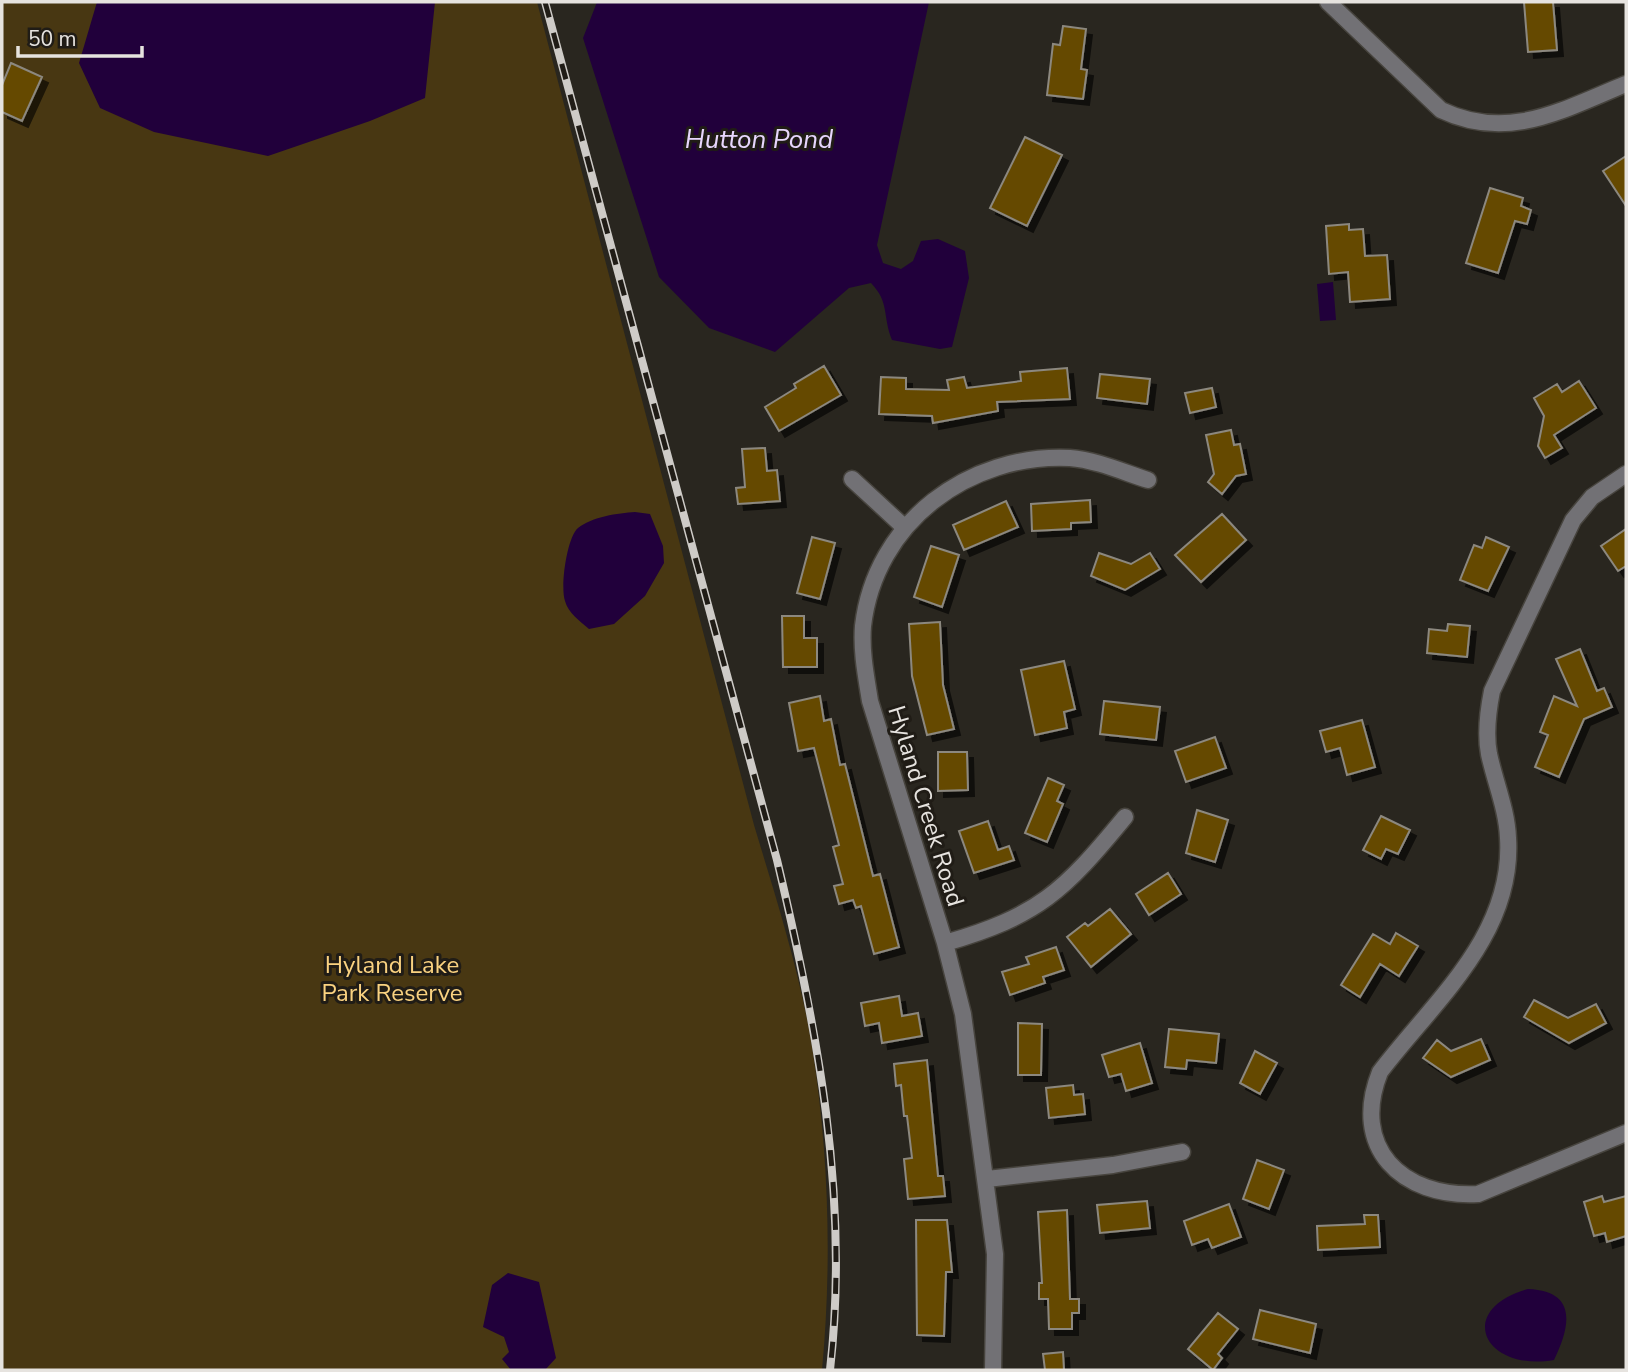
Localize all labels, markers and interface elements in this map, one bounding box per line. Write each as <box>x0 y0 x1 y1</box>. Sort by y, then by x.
scale bar <box>18 14 142 58</box>
text: 50 m <box>28 25 77 53</box>
water label: Hutton Pond <box>685 122 834 157</box>
street label: Hyland Creek Road <box>880 702 972 910</box>
park label: Hyland Lake Park Reserve <box>321 949 463 1009</box>

